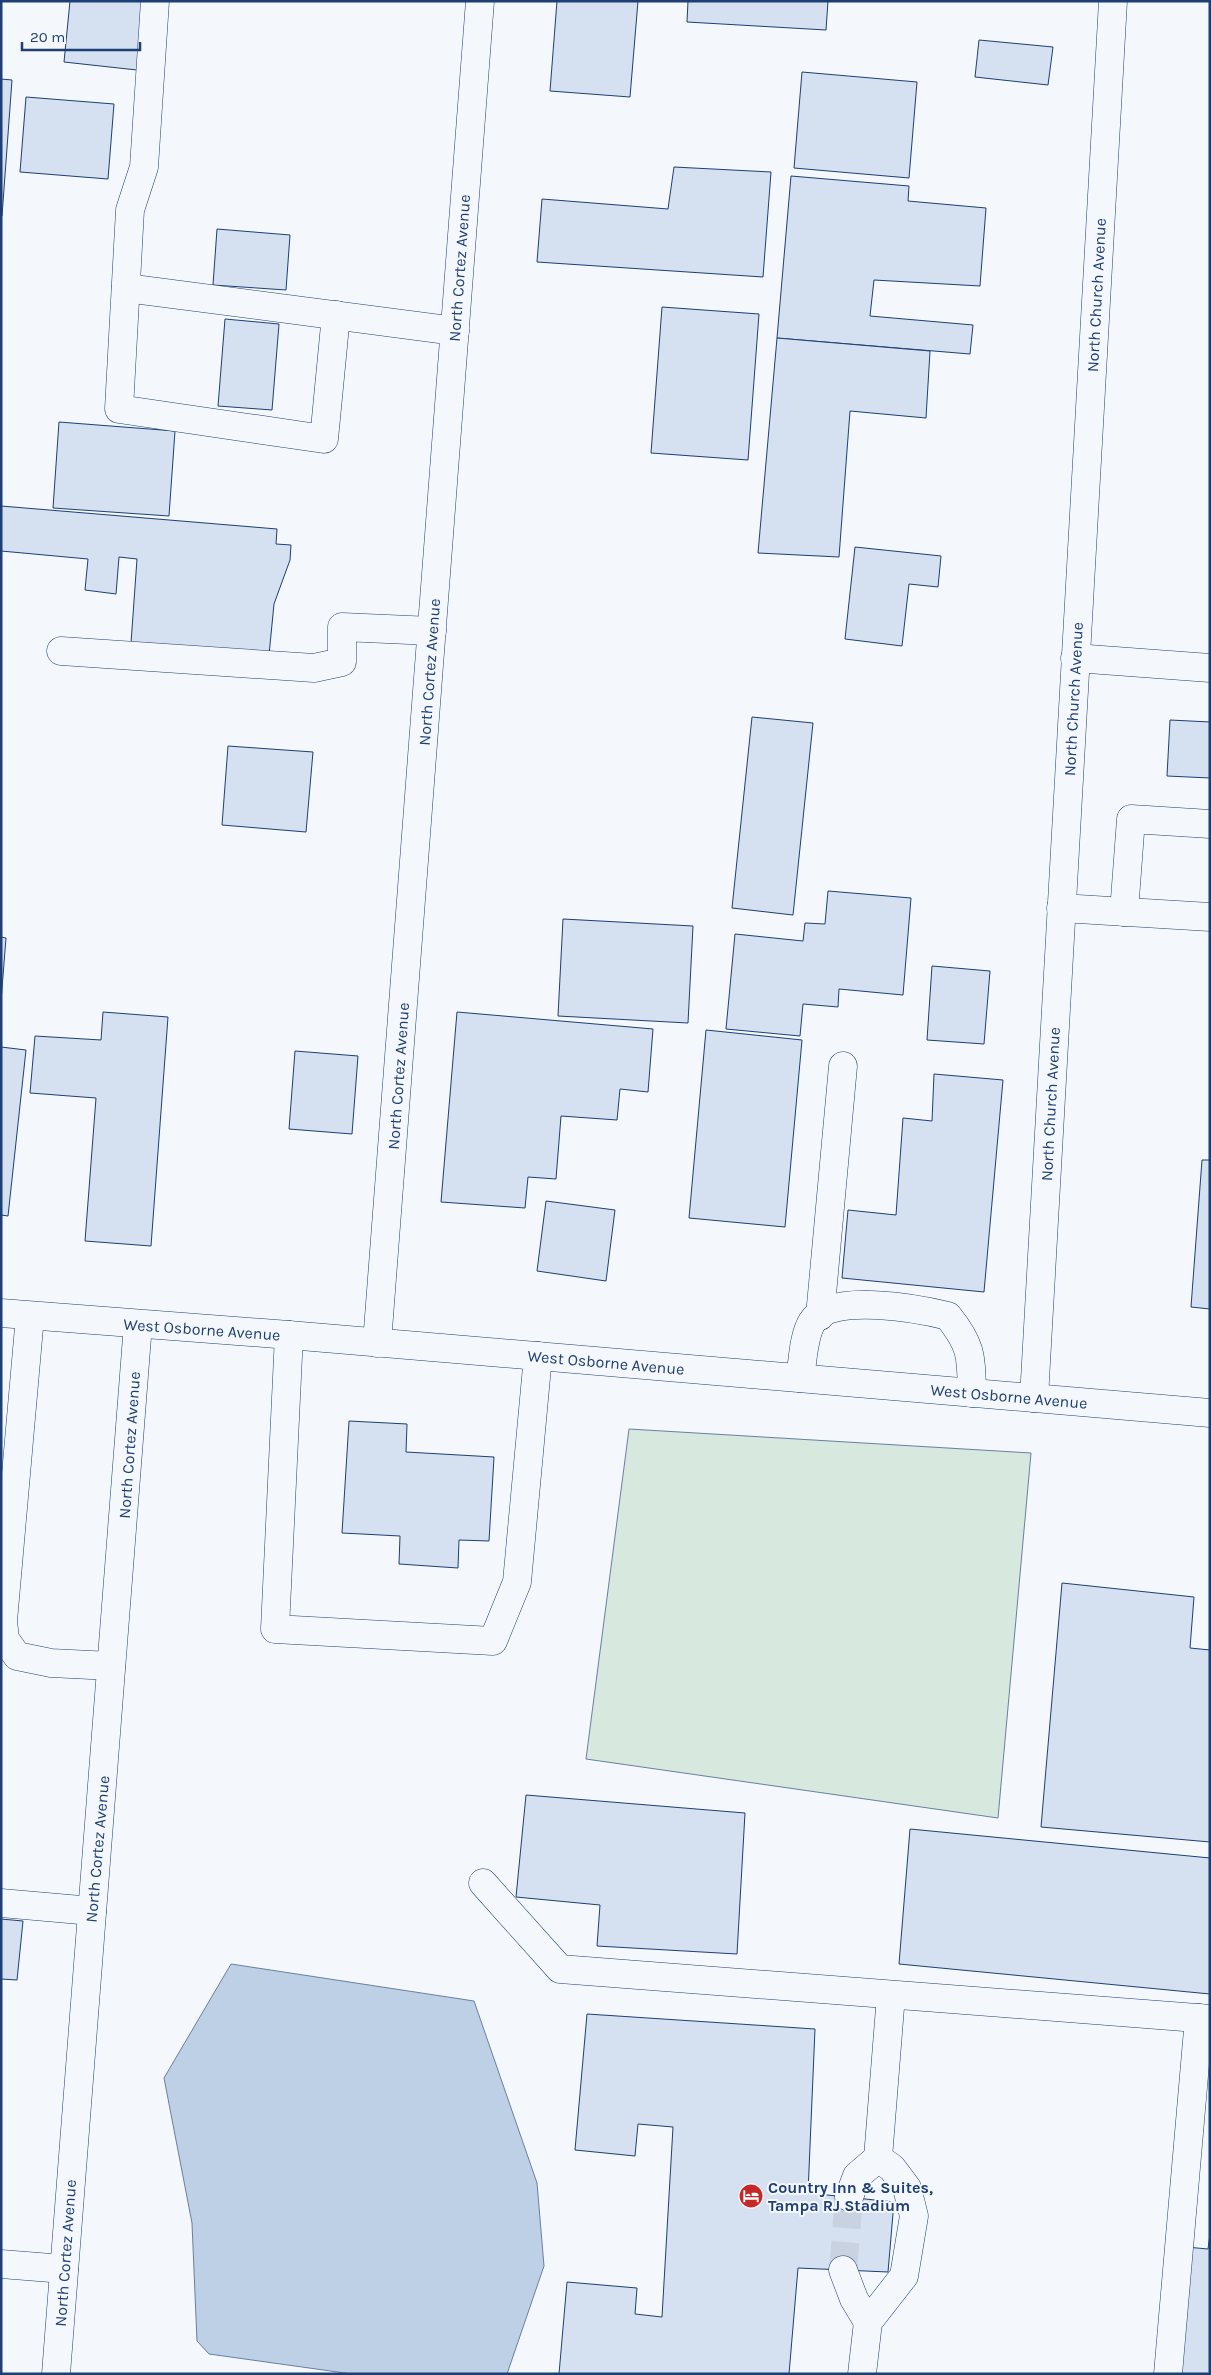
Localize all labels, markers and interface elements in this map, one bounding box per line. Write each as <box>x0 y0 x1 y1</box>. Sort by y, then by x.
scale bar <box>22 20 140 52</box>
text: 20 m <box>30 28 65 46</box>
street label: North Cortez Avenue <box>445 194 474 342</box>
street label: North Church Avenue <box>1083 218 1110 373</box>
street label: North Cortez Avenue <box>415 598 444 746</box>
street label: North Church Avenue <box>1060 622 1087 777</box>
street label: North Cortez Avenue <box>384 1002 413 1150</box>
street label: North Church Avenue <box>1037 1027 1064 1182</box>
street label: West Osborne Avenue <box>123 1315 281 1344</box>
street label: West Osborne Avenue <box>527 1346 685 1379</box>
street label: North Cortez Avenue <box>115 1371 144 1519</box>
street label: West Osborne Avenue <box>930 1380 1088 1413</box>
street label: North Cortez Avenue <box>82 1775 113 1923</box>
place label: Country Inn & Suites, Tampa RJ Stadium <box>768 2178 933 2215</box>
street label: North Cortez Avenue <box>51 2179 80 2327</box>
hotel icon: Country Inn & Suites, Tampa RJ Stadium <box>738 2183 764 2209</box>

